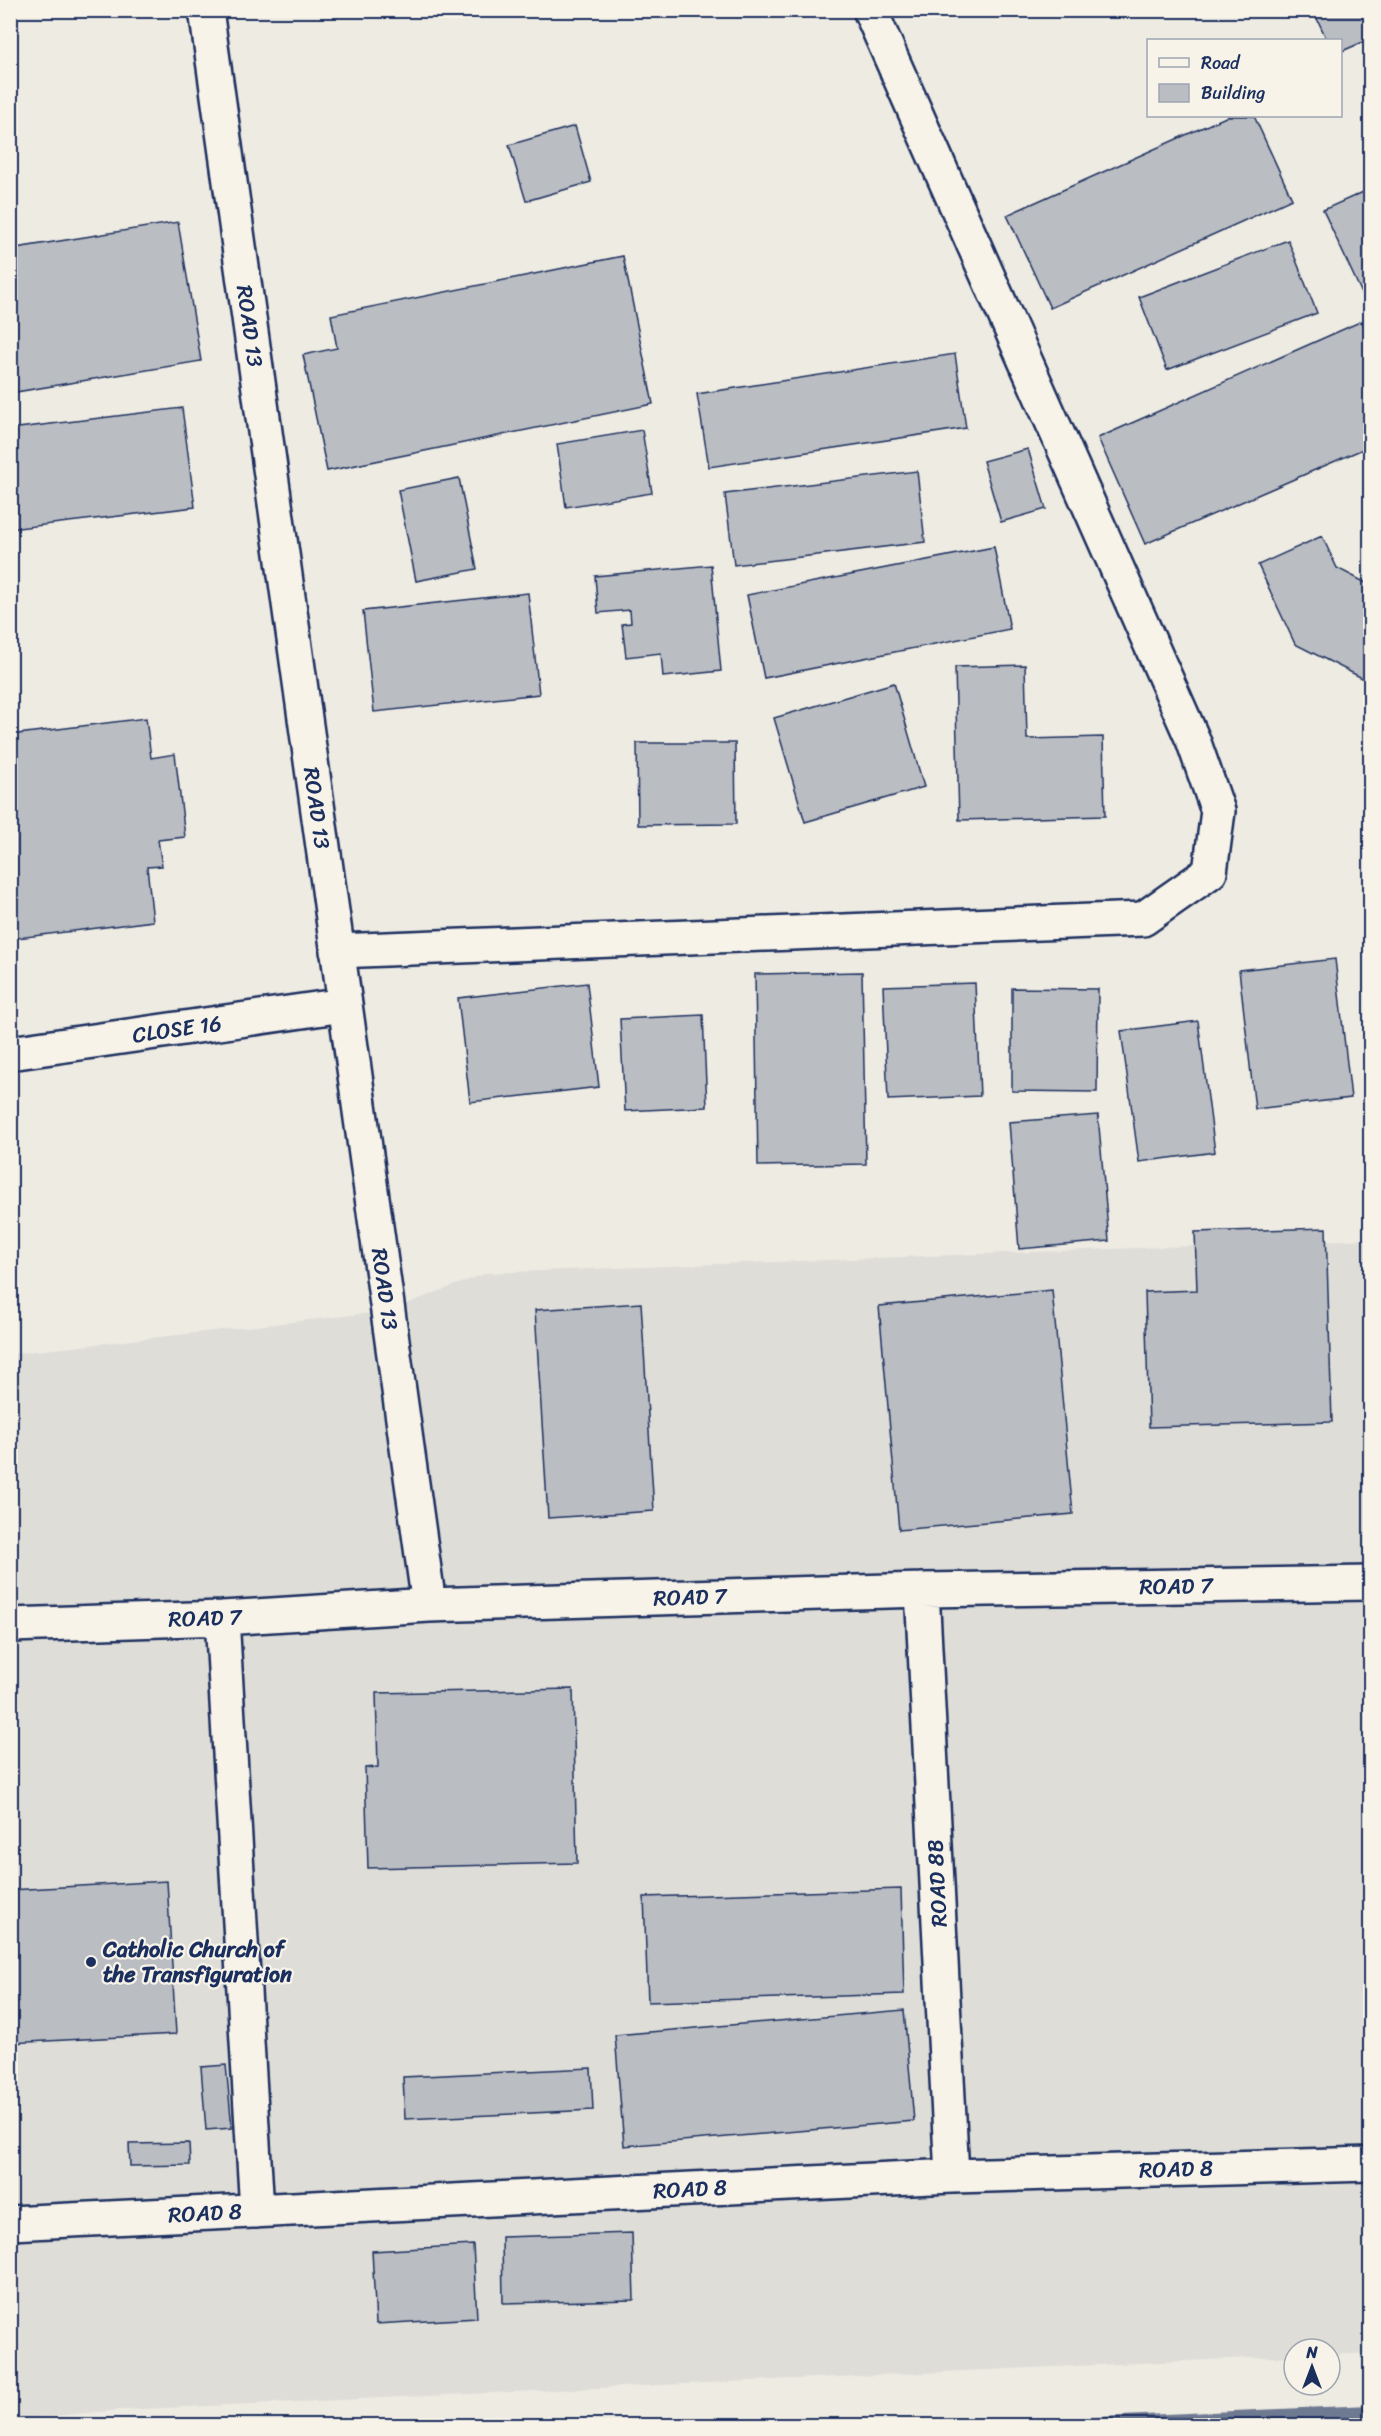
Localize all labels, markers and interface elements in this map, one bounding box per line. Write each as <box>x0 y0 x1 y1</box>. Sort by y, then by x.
legend <box>1147 39 1342 117</box>
text: Road <box>1201 47 1241 79</box>
text: Building <box>1201 77 1265 109</box>
street label: ROAD 13 <box>225 283 275 369</box>
street label: ROAD 13 <box>292 765 342 851</box>
street label: CLOSE 16 <box>130 1003 224 1055</box>
street label: ROAD 13 <box>360 1246 410 1332</box>
street label: ROAD 7 <box>1139 1566 1214 1606</box>
street label: ROAD 7 <box>653 1576 729 1618</box>
street label: ROAD 7 <box>168 1597 244 1639</box>
street label: ROAD 8B <box>915 1838 959 1928</box>
place label: Catholic Church of the Transfiguration <box>102 1930 292 1994</box>
marker: Catholic Church of the Transfiguration <box>84 1955 98 1969</box>
street label: ROAD 8 <box>1138 2148 1214 2190</box>
street label: ROAD 8 <box>652 2168 728 2210</box>
street label: ROAD 8 <box>167 2192 243 2234</box>
north arrow <box>1282 2337 1342 2397</box>
text: N <box>1305 2338 1318 2367</box>

